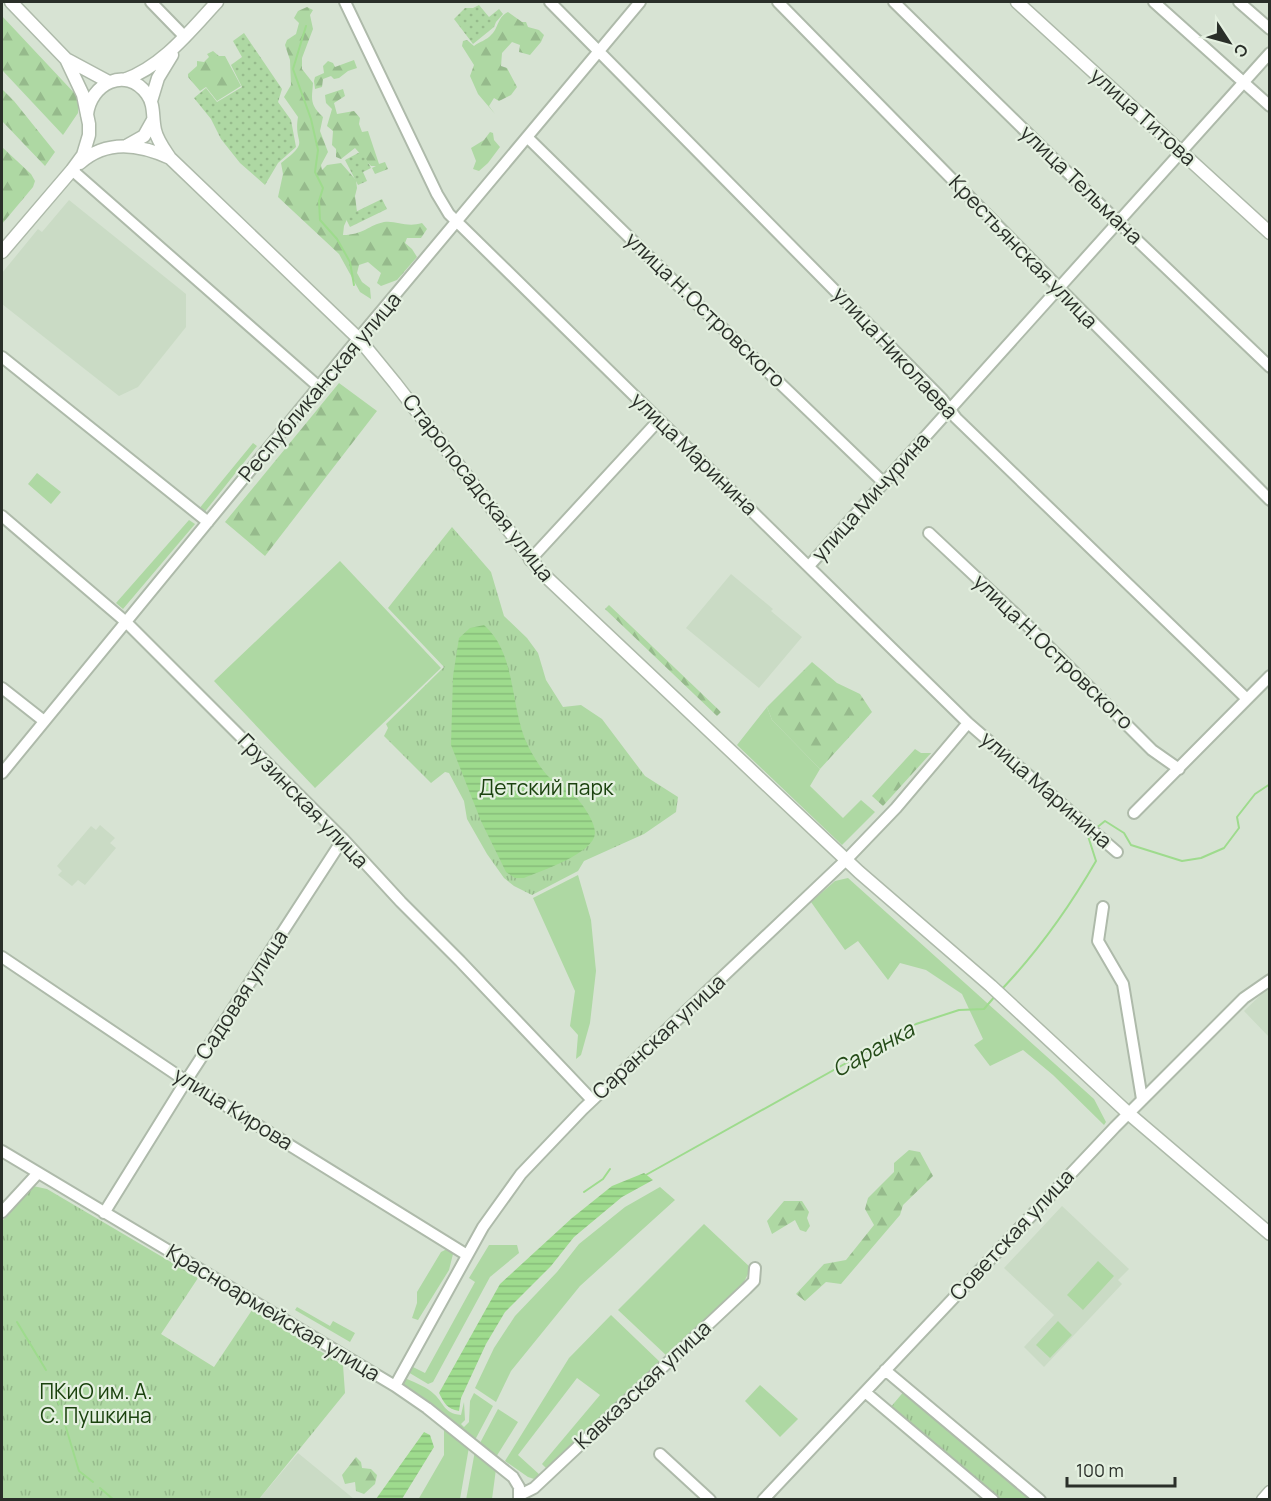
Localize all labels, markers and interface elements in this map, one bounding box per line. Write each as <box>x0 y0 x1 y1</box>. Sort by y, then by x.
north arrow <box>1199 12 1259 72</box>
text: С <box>1229 40 1254 62</box>
street label: улица Титова <box>1085 61 1203 171</box>
street label: улица Тельмана <box>1014 118 1149 250</box>
street label: Крестьянская улица <box>943 168 1104 334</box>
street label: улица Н.Островского <box>619 225 792 393</box>
street label: улица Николаева <box>827 280 964 425</box>
street label: Республиканская улица <box>232 286 407 487</box>
street label: улица Маринина <box>625 386 764 521</box>
street label: Старопосадская улица <box>397 388 561 587</box>
street label: улица Мичурина <box>805 426 936 567</box>
street label: улица Н.Островского <box>967 567 1140 735</box>
street label: улица Маринина <box>975 724 1118 854</box>
street label: Грузинская улица <box>232 727 375 874</box>
park label: Детский парк <box>479 773 614 801</box>
street label: Садовая улица <box>189 924 294 1065</box>
street label: Саранская улица <box>586 967 731 1105</box>
water label: Саранка <box>827 1013 921 1084</box>
street label: улица Кирова <box>169 1060 298 1156</box>
street label: Советская улица <box>943 1163 1080 1306</box>
street label: Красноармейская улица <box>161 1237 386 1387</box>
street label: Кавказская улица <box>568 1314 717 1455</box>
park label: ПКиО им. А. С. Пушкина <box>40 1377 152 1429</box>
scale bar <box>1067 1450 1175 1488</box>
text: 100 m <box>1076 1458 1124 1482</box>

